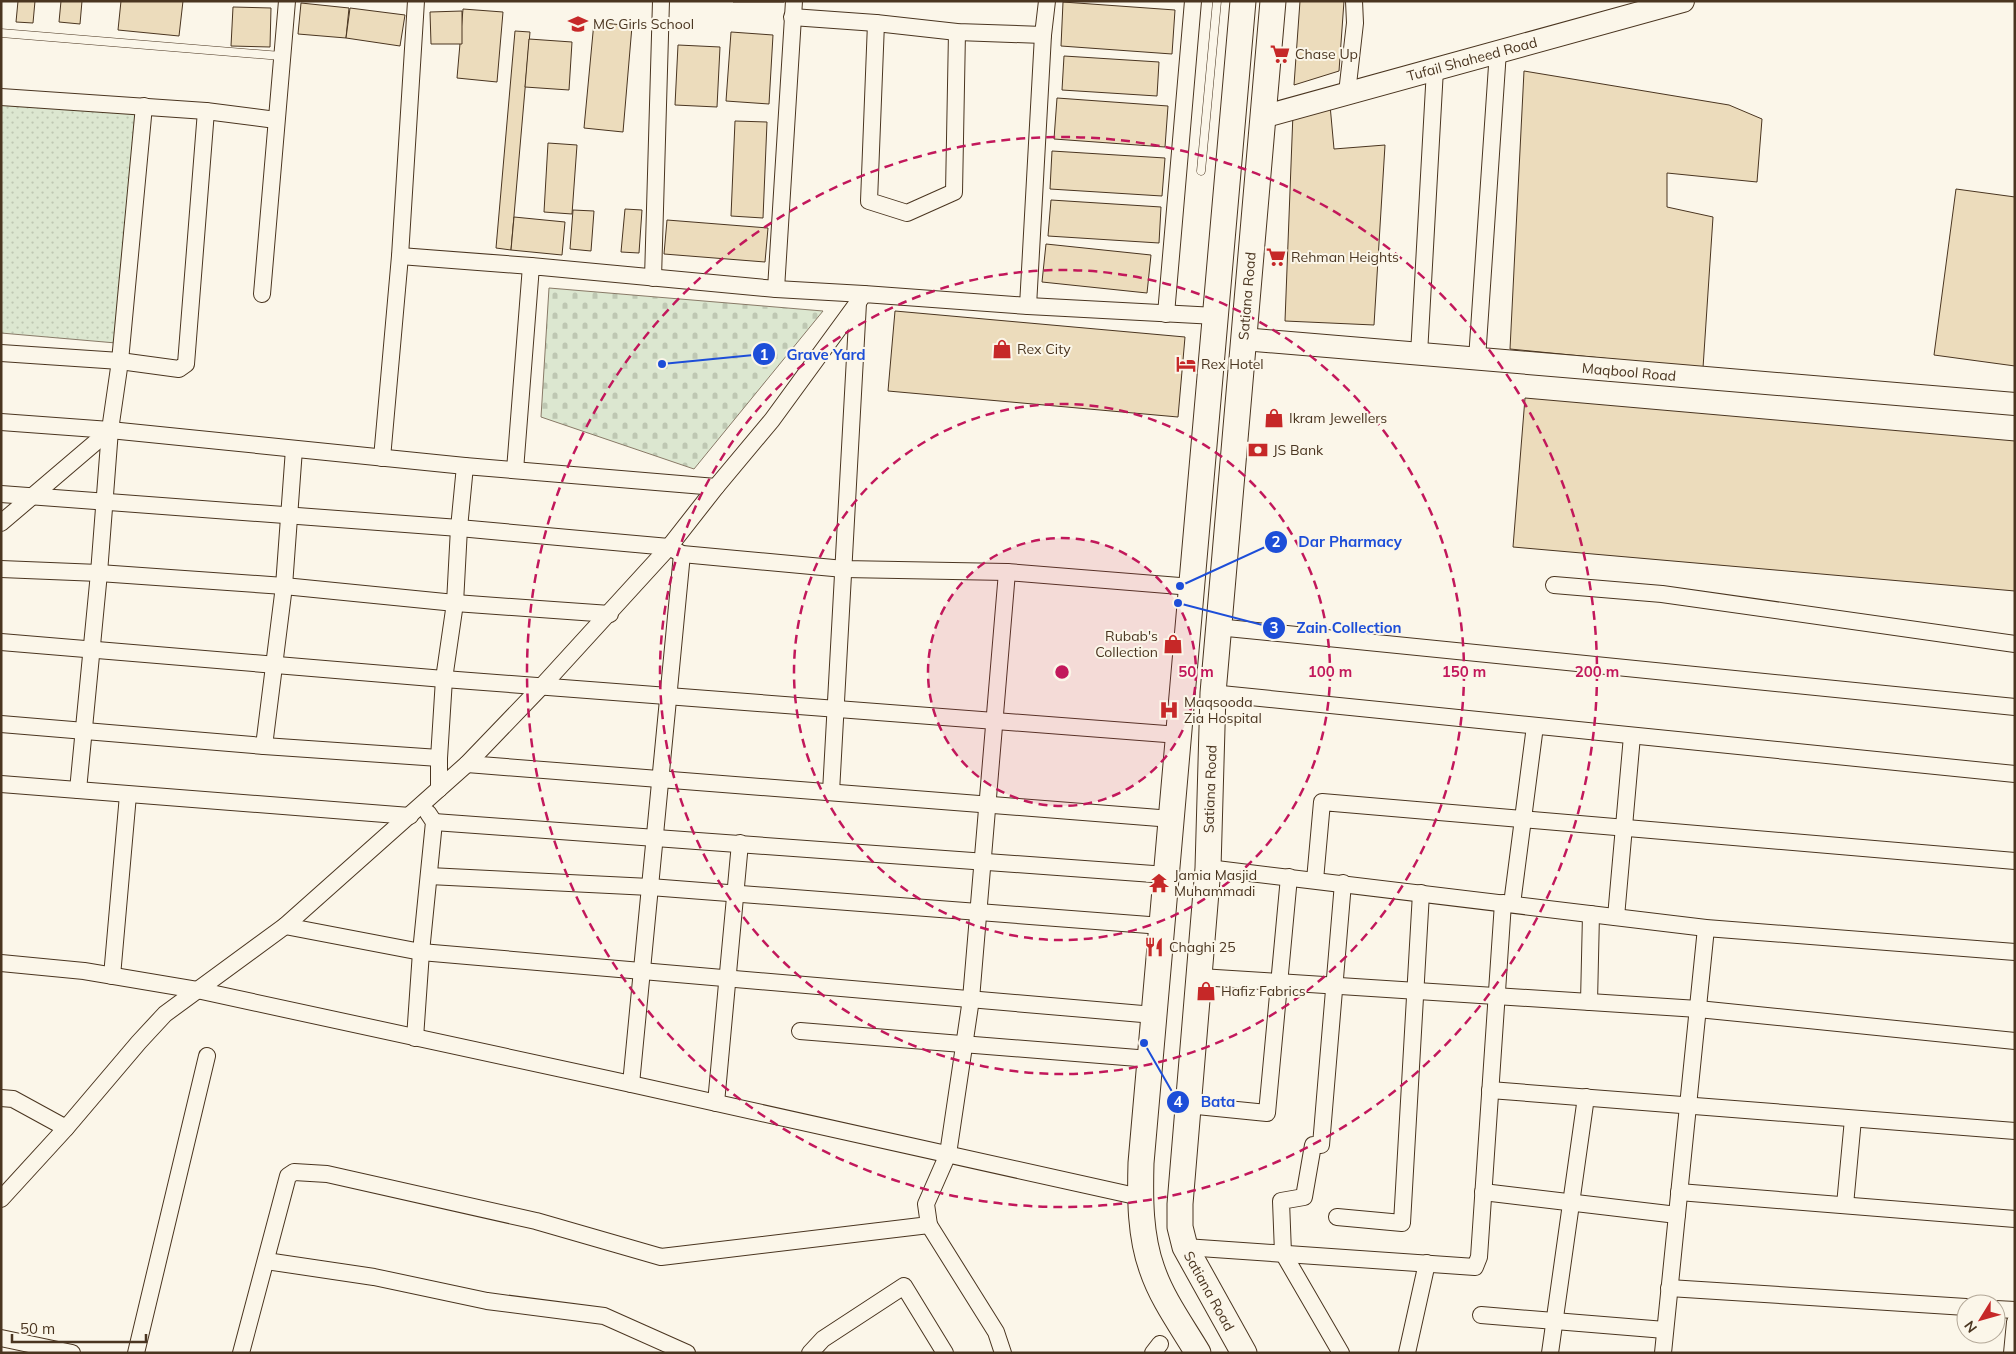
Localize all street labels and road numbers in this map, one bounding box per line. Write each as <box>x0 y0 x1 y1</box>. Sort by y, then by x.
street label: Tufail Shaheed Road <box>1405 33 1539 85</box>
street label: Satiana Road <box>1234 251 1260 341</box>
street label: Maqbool Road <box>1581 359 1677 385</box>
street label: Satiana Road <box>1199 745 1221 833</box>
street label: Satiana Road <box>1180 1248 1238 1334</box>

